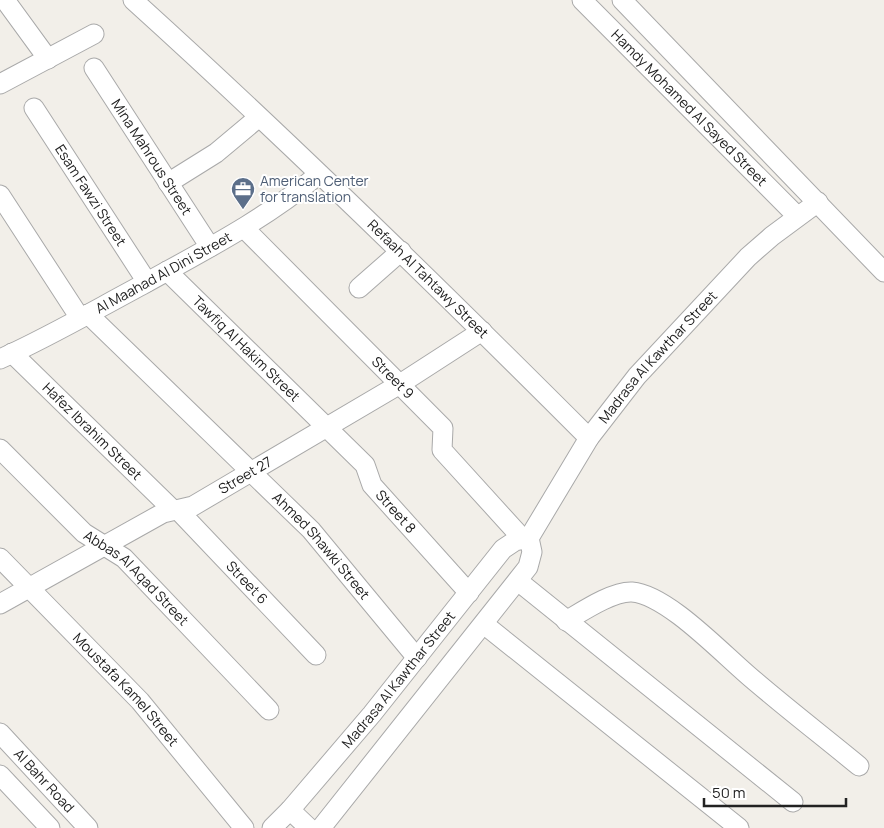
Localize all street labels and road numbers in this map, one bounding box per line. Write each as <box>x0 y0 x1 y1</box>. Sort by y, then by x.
street label: Hamdy Mohamed Al Sayed Street <box>608 25 772 190</box>
street label: Mina Mahrous Street <box>107 95 197 219</box>
street label: Esam Fawzi Street <box>51 140 131 250</box>
street label: Refaah Al Tahtawy Street <box>364 215 493 342</box>
street label: Al Maahad Al Dini Street <box>92 227 235 317</box>
street label: Madrasa Al Kawthar Street <box>594 286 721 427</box>
street label: Tawfiq Al Hakim Street <box>189 291 305 406</box>
street label: Street 9 <box>368 352 418 403</box>
street label: Hafez Ibrahim Street <box>39 378 147 484</box>
street label: Street 27 <box>215 452 275 498</box>
street label: Street 8 <box>372 485 421 537</box>
street label: Ahmed Shawki Street <box>269 488 375 603</box>
street label: Abbas Al Aqad Street <box>80 525 194 630</box>
street label: Street 6 <box>222 556 272 608</box>
street label: Madrasa Al Kawthar Street <box>337 607 459 752</box>
street label: Moustafa Kamel Street <box>69 628 183 750</box>
street label: Al Bahr Road <box>10 744 79 816</box>

